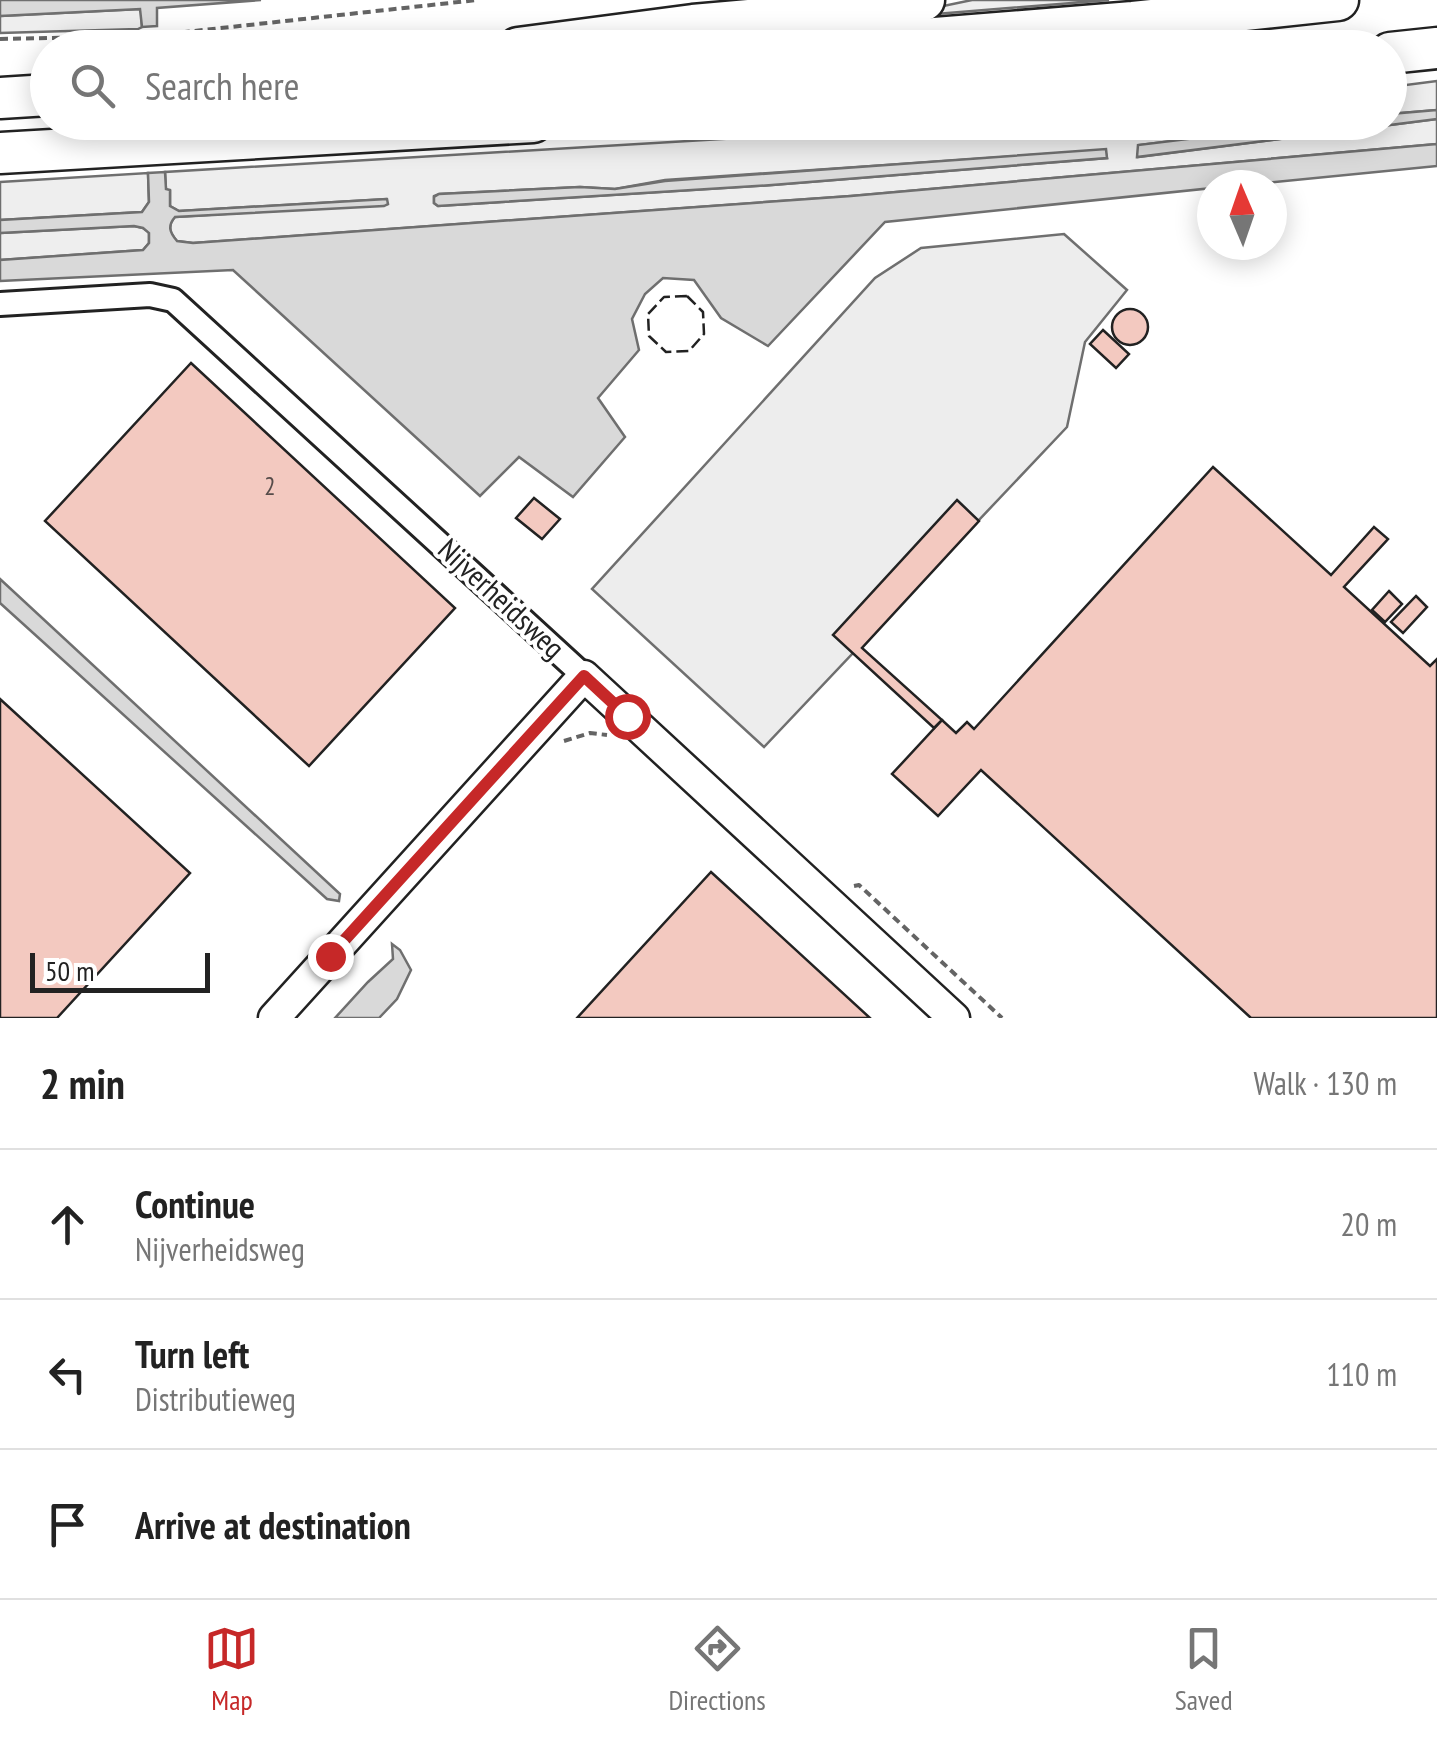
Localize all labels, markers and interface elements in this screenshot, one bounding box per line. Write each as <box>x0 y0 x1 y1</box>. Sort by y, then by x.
search box <box>30 30 1407 140</box>
icon: search <box>65 58 120 113</box>
text: Search here <box>145 61 299 110</box>
north arrow <box>1197 170 1287 260</box>
house number: 2 <box>264 470 276 502</box>
street label: Nijverheidsweg <box>431 529 574 666</box>
route start <box>605 694 651 740</box>
route end <box>308 934 354 980</box>
scale bar <box>30 948 210 993</box>
text: 50 m <box>45 952 94 989</box>
text: 2 min <box>40 1056 125 1111</box>
text: Walk · 130 m <box>1253 1062 1397 1104</box>
text: Continue <box>135 1179 255 1228</box>
icon: ahead <box>40 1197 95 1252</box>
text: 20 m <box>1341 1203 1397 1245</box>
text: Nijverheidsweg <box>135 1228 305 1270</box>
text: Turn left <box>135 1329 249 1378</box>
icon: left <box>40 1347 95 1402</box>
text: 110 m <box>1326 1353 1397 1395</box>
text: Distributieweg <box>135 1378 296 1420</box>
icon: arrive <box>40 1497 95 1552</box>
text: Arrive at destination <box>135 1500 411 1549</box>
tab: Map <box>204 1621 259 1718</box>
tab: Directions <box>668 1621 766 1718</box>
tab: Saved <box>1175 1621 1233 1718</box>

